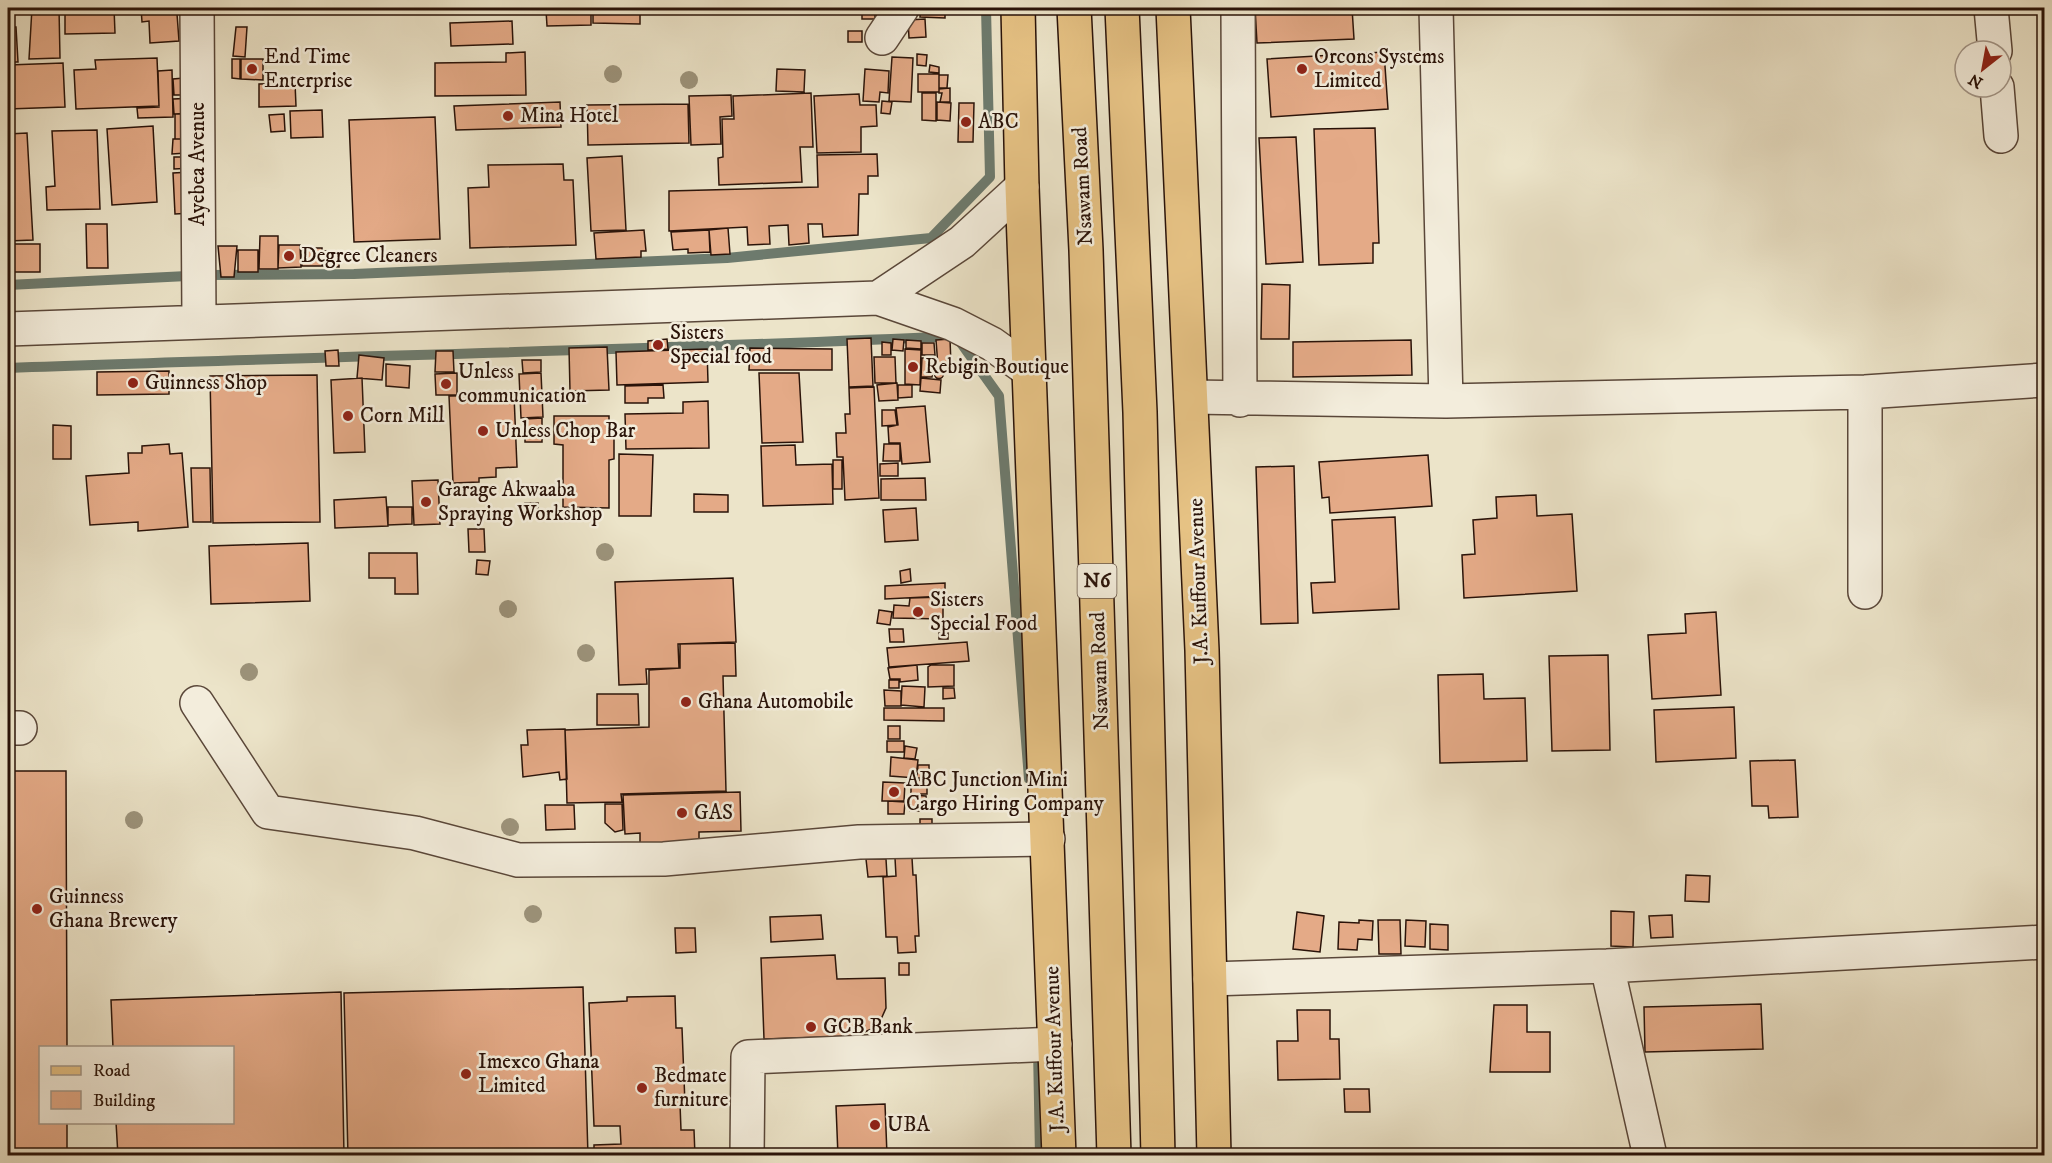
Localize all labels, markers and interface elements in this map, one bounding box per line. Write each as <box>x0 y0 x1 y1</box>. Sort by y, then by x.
north arrow <box>1953 39 2013 99</box>
place label: End Time Enterprise <box>264 44 353 94</box>
place label: Orcons Systems Limited <box>1314 44 1444 94</box>
marker: End Time Enterprise <box>245 62 259 76</box>
marker: Orcons Systems Limited <box>1295 62 1309 76</box>
text: N <box>1965 69 1987 93</box>
street label: Ayebea Avenue <box>185 102 211 226</box>
place label: Mina Hotel <box>520 103 619 129</box>
marker: Mina Hotel <box>501 109 515 123</box>
place label: ABC <box>978 109 1019 135</box>
marker: ABC <box>959 115 973 129</box>
street label: Nsawam Road <box>1067 126 1099 246</box>
place label: Degree Cleaners <box>301 243 438 269</box>
marker: Degree Cleaners <box>282 249 296 263</box>
place label: Sisters Special food <box>670 320 772 370</box>
marker: Sisters Special food <box>651 338 665 352</box>
place label: Rebigin Boutique <box>925 354 1069 380</box>
place label: Unless communication <box>458 359 587 409</box>
marker: Rebigin Boutique <box>906 360 920 374</box>
place label: Guinness Shop <box>145 370 267 396</box>
marker: Guinness Shop <box>126 376 140 390</box>
marker: Unless communication <box>439 377 453 391</box>
place label: Corn Mill <box>360 403 445 429</box>
marker: Corn Mill <box>341 409 355 423</box>
place label: Unless Chop Bar <box>495 418 636 444</box>
marker: Unless Chop Bar <box>476 424 490 438</box>
place label: Garage Akwaaba Spraying Workshop <box>438 477 602 527</box>
marker: Garage Akwaaba Spraying Workshop <box>419 495 433 509</box>
street label: J.A. Kuffour Avenue <box>1183 497 1215 666</box>
road number: N6 <box>1078 564 1116 598</box>
place label: Sisters Special Food <box>930 587 1038 637</box>
marker: Sisters Special Food <box>911 605 925 619</box>
street label: Nsawam Road <box>1085 611 1115 731</box>
place label: Ghana Automobile <box>698 689 854 715</box>
marker: Ghana Automobile <box>679 695 693 709</box>
place label: ABC Junction Mini Cargo Hiring Company <box>906 767 1105 817</box>
marker: ABC Junction Mini Cargo Hiring Company <box>887 785 901 799</box>
place label: GAS <box>694 800 733 826</box>
marker: GAS <box>675 806 689 820</box>
place label: Guinness Ghana Brewery <box>49 884 179 934</box>
marker: Guinness Ghana Brewery <box>30 902 44 916</box>
street label: J.A. Kuffour Avenue <box>1039 965 1071 1134</box>
place label: GCB Bank <box>823 1014 914 1040</box>
marker: GCB Bank <box>804 1020 818 1034</box>
legend <box>39 1046 234 1124</box>
place label: Imexco Ghana Limited <box>478 1049 600 1099</box>
text: Road <box>93 1060 130 1082</box>
place label: Bedmate furniture <box>654 1063 729 1113</box>
marker: Imexco Ghana Limited <box>459 1067 473 1081</box>
marker: Bedmate furniture <box>635 1081 649 1095</box>
text: Building <box>93 1090 155 1112</box>
place label: UBA <box>887 1112 931 1138</box>
marker: UBA <box>868 1118 882 1132</box>

